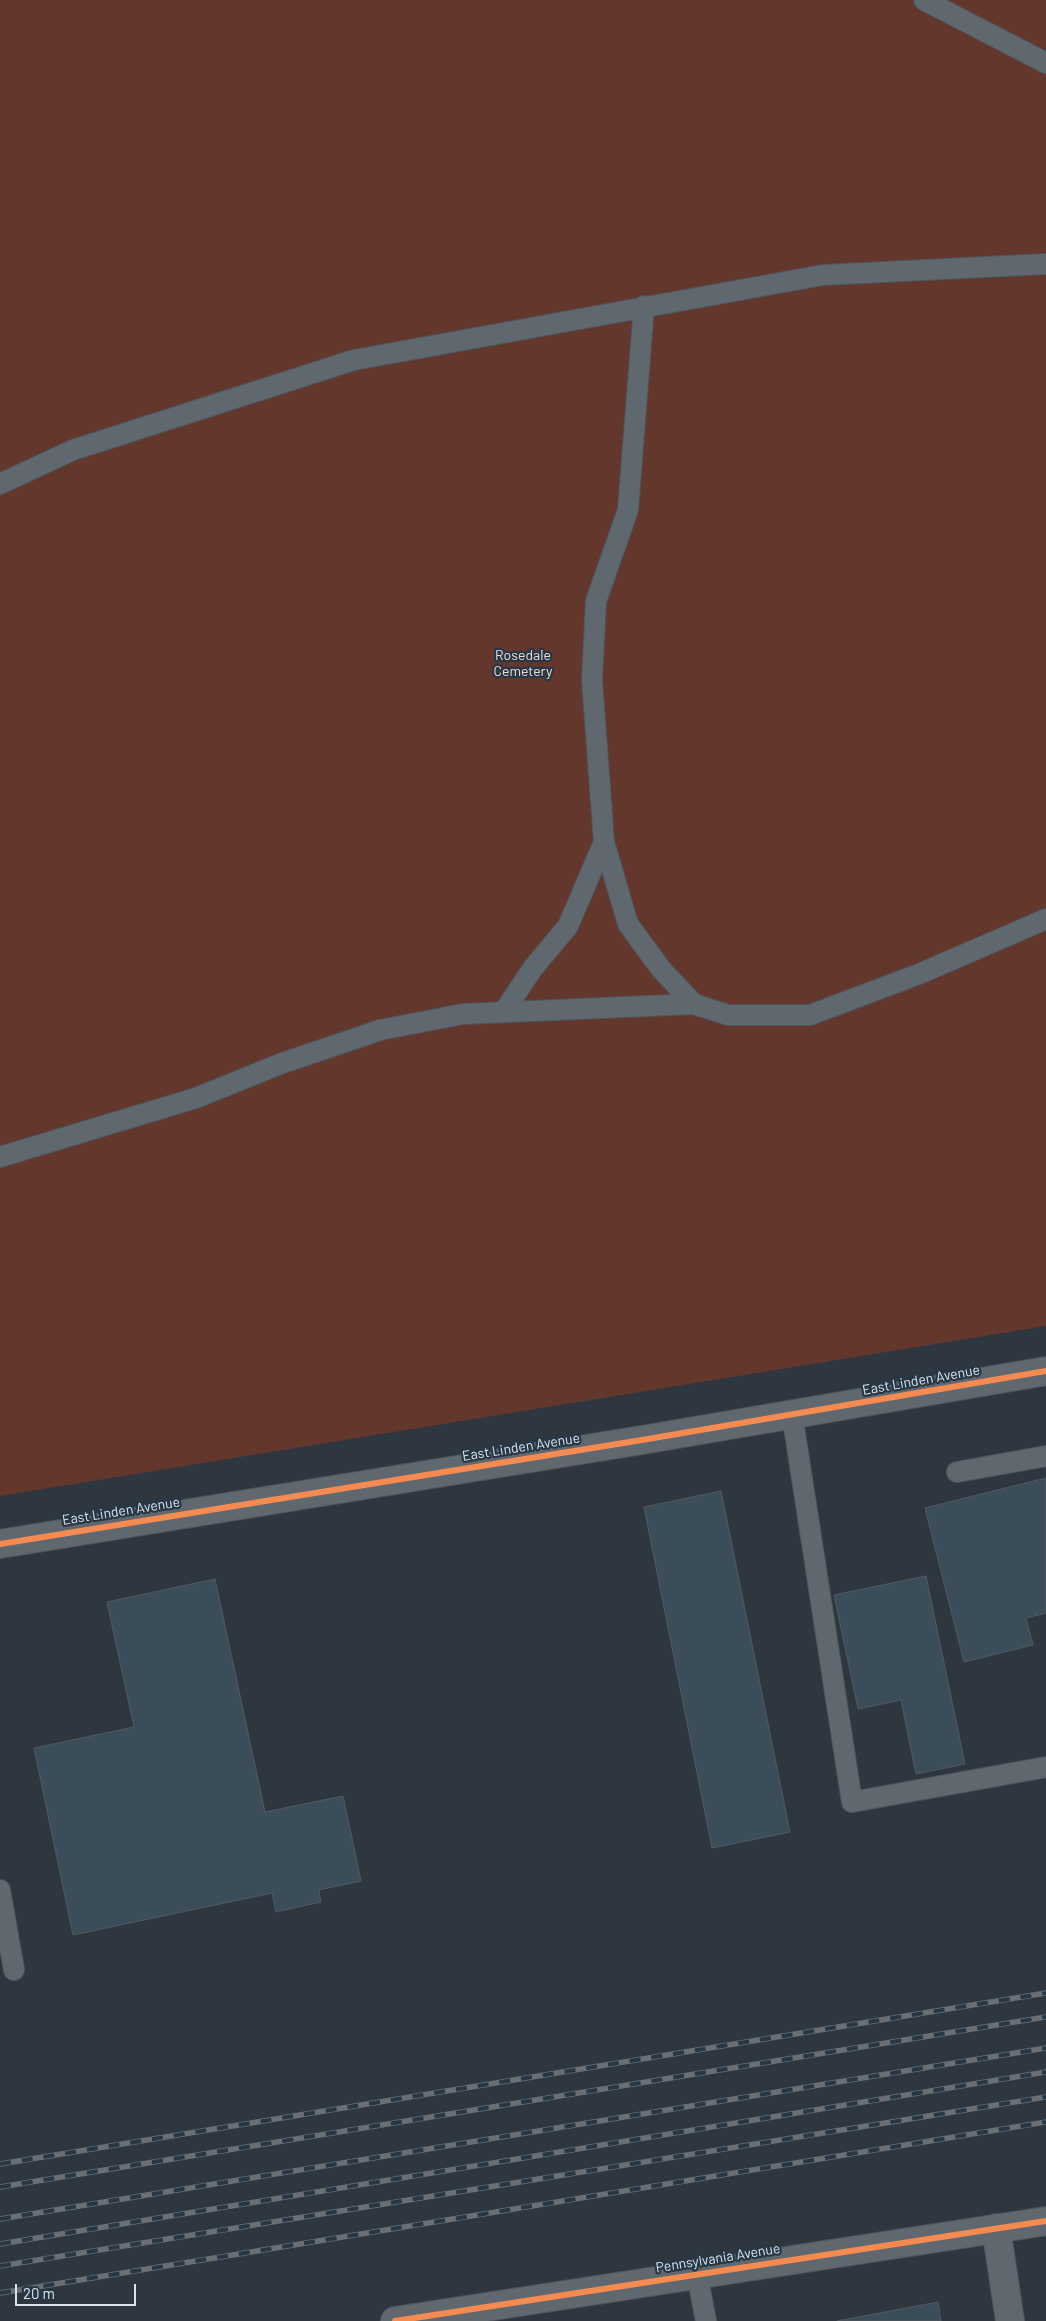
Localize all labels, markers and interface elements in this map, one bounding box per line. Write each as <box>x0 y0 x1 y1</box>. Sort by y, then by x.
park label: Rosedale Cemetery <box>493 647 553 680</box>
street label: East Linden Avenue <box>861 1361 981 1399</box>
street label: East Linden Avenue <box>461 1429 581 1465</box>
street label: East Linden Avenue <box>61 1493 181 1529</box>
street label: Pennsylvania Avenue <box>655 2240 781 2276</box>
scale bar <box>18 2274 139 2306</box>
text: 20 m <box>23 2284 55 2302</box>

